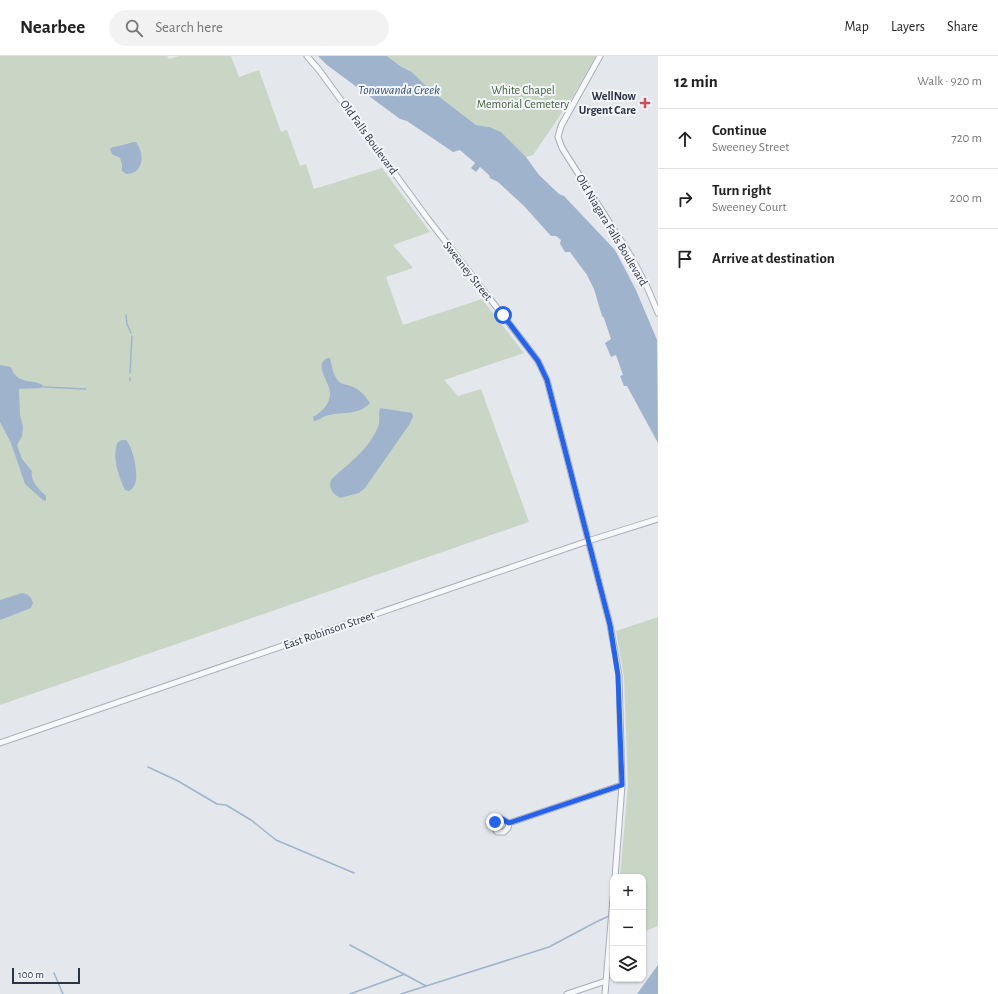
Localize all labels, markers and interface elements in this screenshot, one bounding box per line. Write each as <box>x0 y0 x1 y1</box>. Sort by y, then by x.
search box <box>109 10 389 46</box>
icon: search <box>123 17 145 39</box>
text: Nearbee <box>20 18 85 37</box>
text: Search here <box>155 20 223 35</box>
text: Map <box>844 20 869 34</box>
text: Layers <box>891 20 925 34</box>
text: Share <box>947 20 978 34</box>
text: 12 min <box>674 73 718 90</box>
text: Walk · 920 m <box>917 75 982 88</box>
water label: Tonawanda Creek <box>358 84 440 97</box>
park label: White Chapel Memorial Cemetery <box>477 84 569 111</box>
place label: WellNow Urgent Care <box>579 90 637 116</box>
marker: WellNow Urgent Care <box>639 97 651 109</box>
street label: Old Falls Boulevard <box>338 98 400 176</box>
text: Continue <box>712 123 767 138</box>
icon: ahead <box>674 128 696 150</box>
text: 720 m <box>951 132 982 145</box>
text: Sweeney Street <box>712 141 789 154</box>
street label: Old Niagara Falls Boulevard <box>574 172 650 288</box>
text: Turn right <box>712 183 771 198</box>
icon: right <box>674 188 696 210</box>
text: 200 m <box>950 192 982 205</box>
text: Sweeney Court <box>712 201 787 214</box>
street label: Sweeney Street <box>440 239 495 304</box>
icon: arrive <box>674 248 696 270</box>
text: Arrive at destination <box>712 251 835 266</box>
route start <box>494 306 512 324</box>
street label: East Robinson Street <box>282 609 376 651</box>
route end <box>486 813 504 831</box>
map controls <box>610 874 646 982</box>
button: + <box>610 874 646 910</box>
button: − <box>610 910 646 946</box>
button: layers <box>610 946 646 982</box>
scale bar <box>12 966 80 985</box>
text: 100 m <box>18 969 44 980</box>

